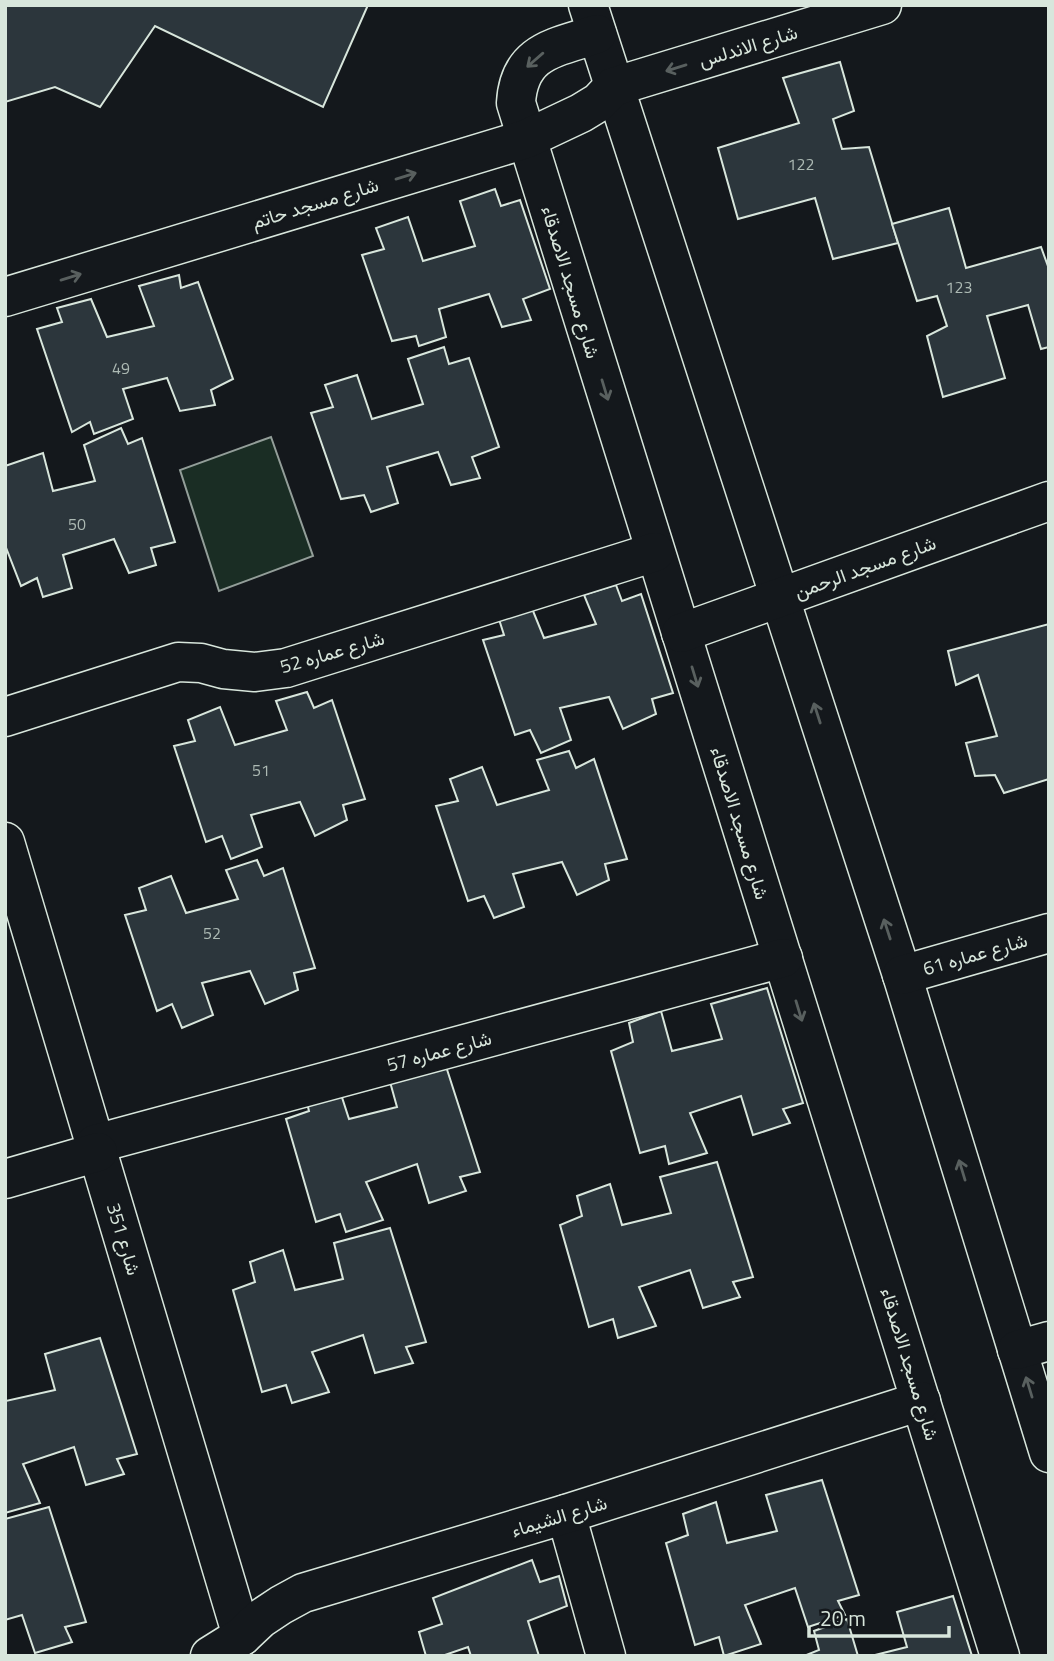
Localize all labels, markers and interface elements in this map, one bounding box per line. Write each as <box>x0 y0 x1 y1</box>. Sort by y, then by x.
street label: شارع الاندلس <box>695 17 801 74</box>
one-way arrow <box>526 52 544 68</box>
one-way arrow <box>665 62 687 75</box>
house number: 122 <box>788 152 814 176</box>
one-way arrow <box>394 168 416 181</box>
street label: شارع مسجد حاتم <box>248 169 382 236</box>
street label: شارع مسجد الاصدقاء <box>534 202 608 362</box>
one-way arrow <box>59 270 81 283</box>
house number: 123 <box>946 275 972 299</box>
house number: 49 <box>112 356 130 380</box>
one-way arrow <box>599 379 612 401</box>
house number: 50 <box>68 512 86 536</box>
street label: شارع مسجد الرحمن <box>790 527 940 606</box>
street label: شارع عماره 52 <box>276 623 388 680</box>
one-way arrow <box>689 666 702 688</box>
one-way arrow <box>810 702 823 724</box>
street label: شارع مسجد الاصدقاء <box>703 743 777 903</box>
house number: 51 <box>252 758 270 782</box>
one-way arrow <box>880 919 892 941</box>
house number: 52 <box>203 921 221 945</box>
street label: شارع عماره 61 <box>919 925 1031 982</box>
one-way arrow <box>794 1000 807 1022</box>
street label: شارع عماره 57 <box>383 1023 495 1078</box>
one-way arrow <box>954 1159 967 1181</box>
street label: شارع 351 <box>100 1199 149 1279</box>
street label: شارع مسجد الاصدقاء <box>873 1284 947 1444</box>
one-way arrow <box>1021 1377 1034 1399</box>
street label: شارع الشيماء <box>507 1487 610 1544</box>
scale bar <box>809 1594 949 1638</box>
text: 20 m <box>820 1602 866 1634</box>

